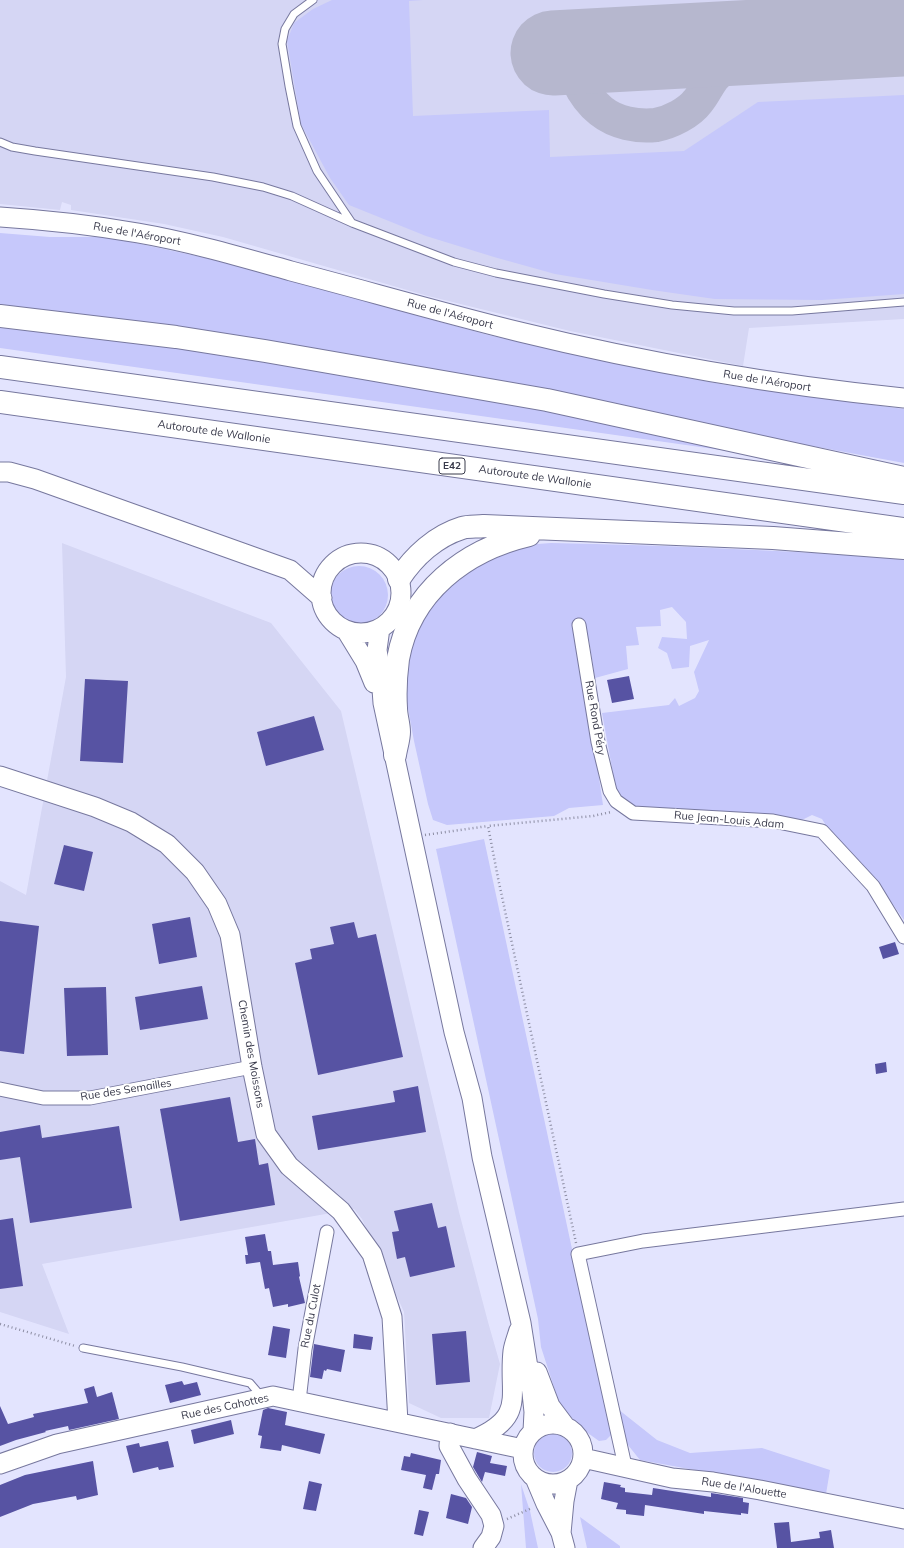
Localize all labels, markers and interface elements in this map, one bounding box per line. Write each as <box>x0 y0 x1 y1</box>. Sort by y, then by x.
street label: Rue de l'Aéroport <box>92 220 182 248</box>
street label: Rue de l'Aéroport <box>406 296 494 332</box>
street label: Rue de l'Aéroport <box>722 368 812 394</box>
street label: Autoroute de Wallonie <box>157 418 271 446</box>
road number: E42 <box>439 458 465 474</box>
street label: Autoroute de Wallonie <box>478 463 592 491</box>
street label: Rue Rond Péry <box>582 680 608 756</box>
street label: Rue Jean-Louis Adam <box>673 809 785 831</box>
street label: Chemin des Moissons <box>235 999 267 1109</box>
street label: Rue des Semailles <box>79 1076 173 1104</box>
street label: Rue du Culot <box>298 1283 324 1349</box>
street label: Rue des Cahottes <box>180 1391 270 1423</box>
street label: Rue de l'Alouette <box>700 1475 788 1501</box>

